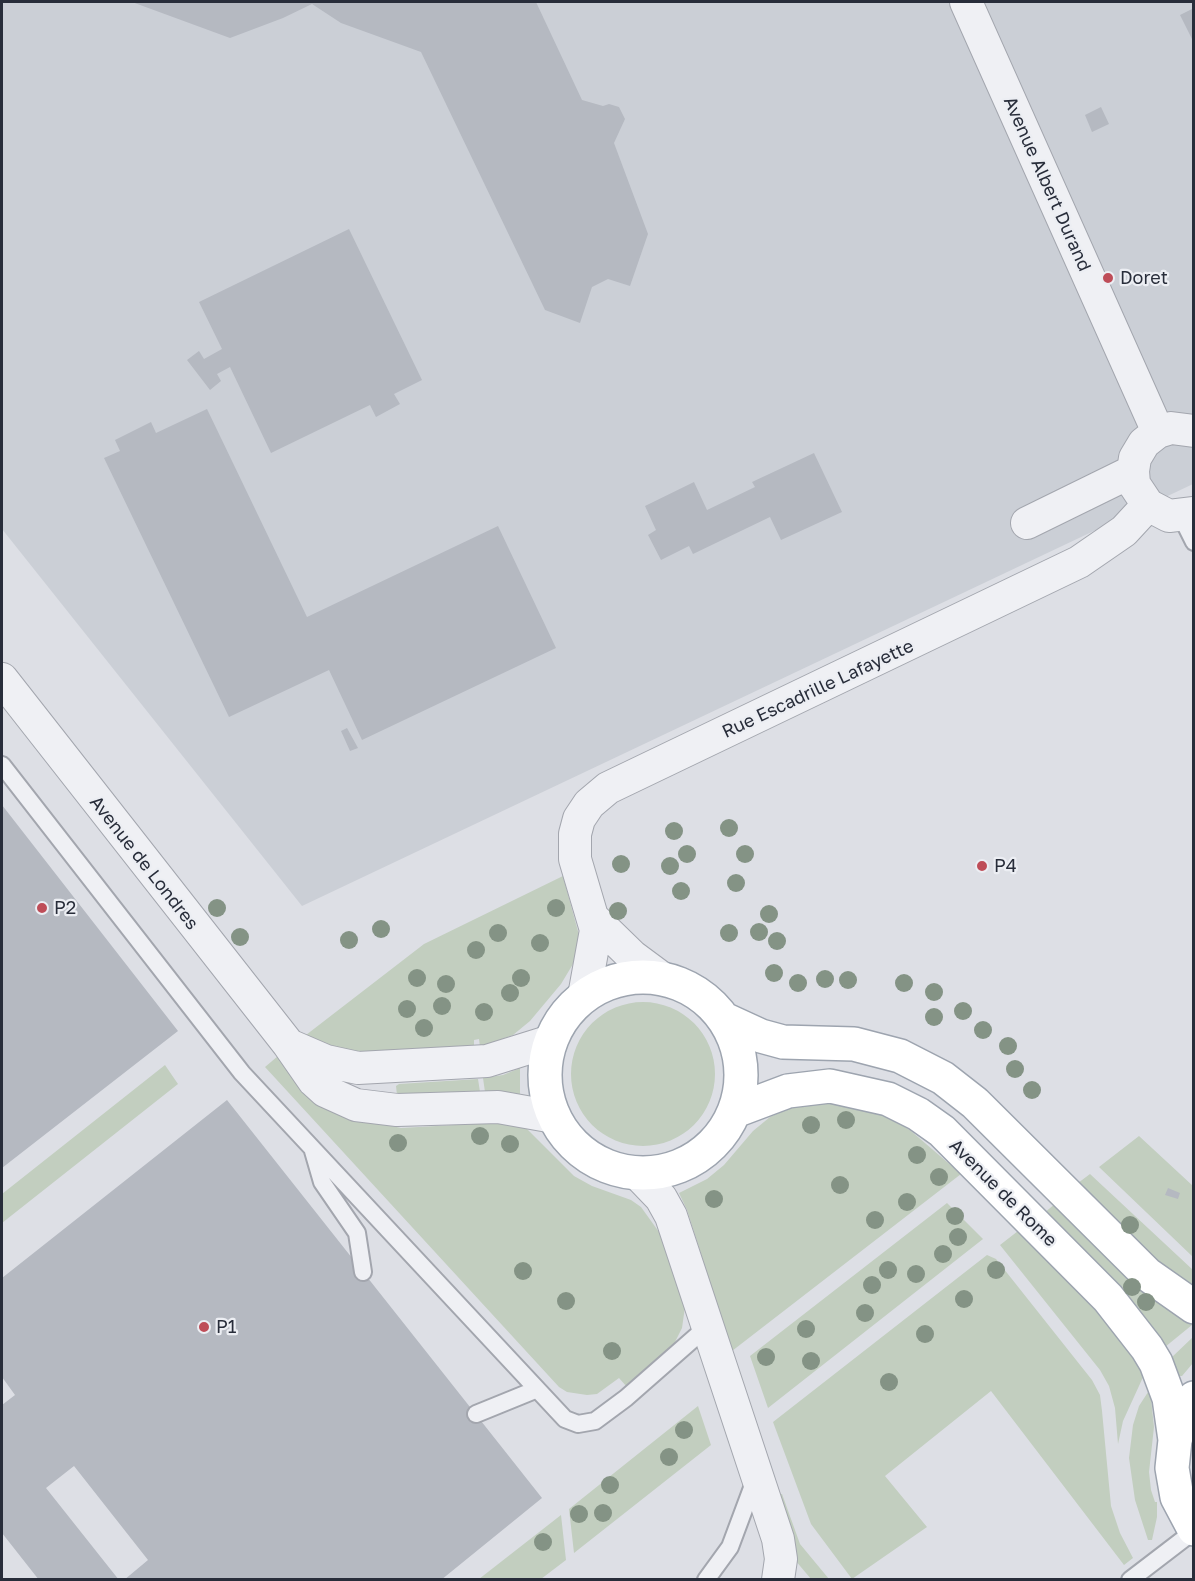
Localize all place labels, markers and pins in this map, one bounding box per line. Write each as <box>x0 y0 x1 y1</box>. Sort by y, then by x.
place label: Doret <box>1120 267 1168 289</box>
marker: Doret <box>1101 271 1115 285</box>
place label: P4 <box>994 855 1017 877</box>
marker: P4 <box>975 859 989 873</box>
place label: P2 <box>54 897 76 919</box>
marker: P2 <box>35 901 49 915</box>
place label: P1 <box>216 1316 237 1338</box>
marker: P1 <box>197 1320 211 1334</box>

